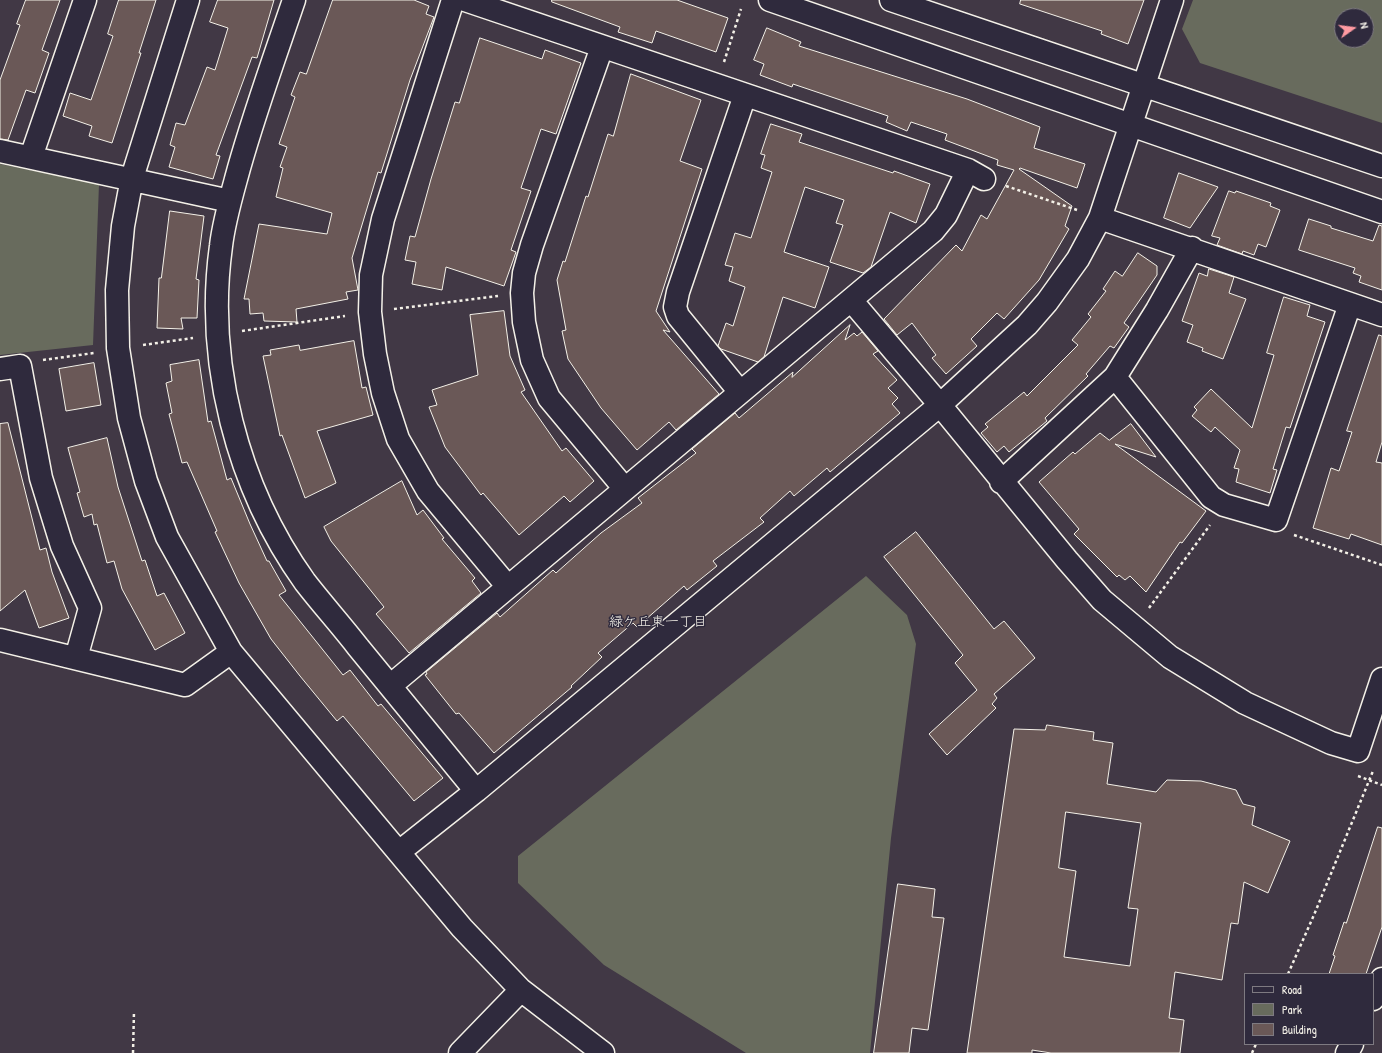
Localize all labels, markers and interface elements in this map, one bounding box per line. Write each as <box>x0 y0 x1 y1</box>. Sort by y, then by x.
north arrow <box>1334 8 1374 48</box>
text: N <box>1357 21 1372 30</box>
district label: 緑ケ丘東一丁目 <box>609 614 707 630</box>
legend <box>1244 973 1374 1045</box>
text: Road <box>1282 981 1302 998</box>
text: Park <box>1282 1001 1302 1018</box>
text: Building <box>1282 1021 1317 1038</box>

